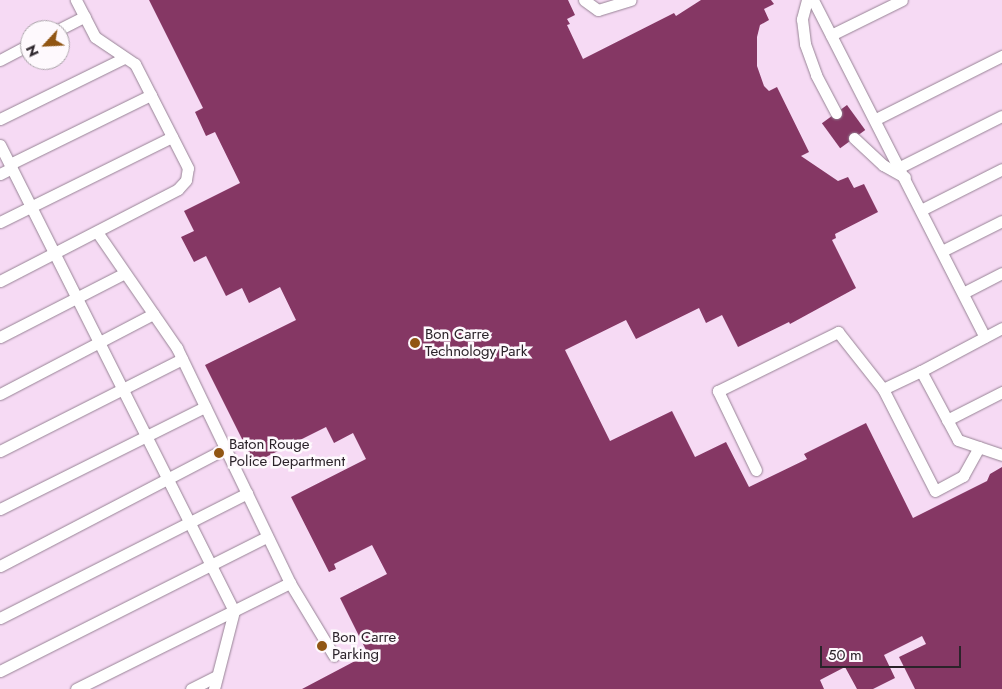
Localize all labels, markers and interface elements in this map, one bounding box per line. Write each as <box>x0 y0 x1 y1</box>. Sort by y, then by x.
north arrow <box>20 20 70 70</box>
text: N <box>21 42 44 60</box>
place label: Bon Carre Technology Park <box>425 325 527 360</box>
marker: Bon Carre Technology Park <box>409 337 421 349</box>
place label: Baton Rouge Police Department <box>229 435 345 470</box>
marker: Baton Rouge Police Department <box>213 447 225 459</box>
place label: Bon Carre Parking <box>332 628 396 663</box>
scale bar <box>822 636 963 668</box>
marker: Bon Carre Parking <box>316 640 328 652</box>
text: 50 m <box>828 644 862 666</box>

